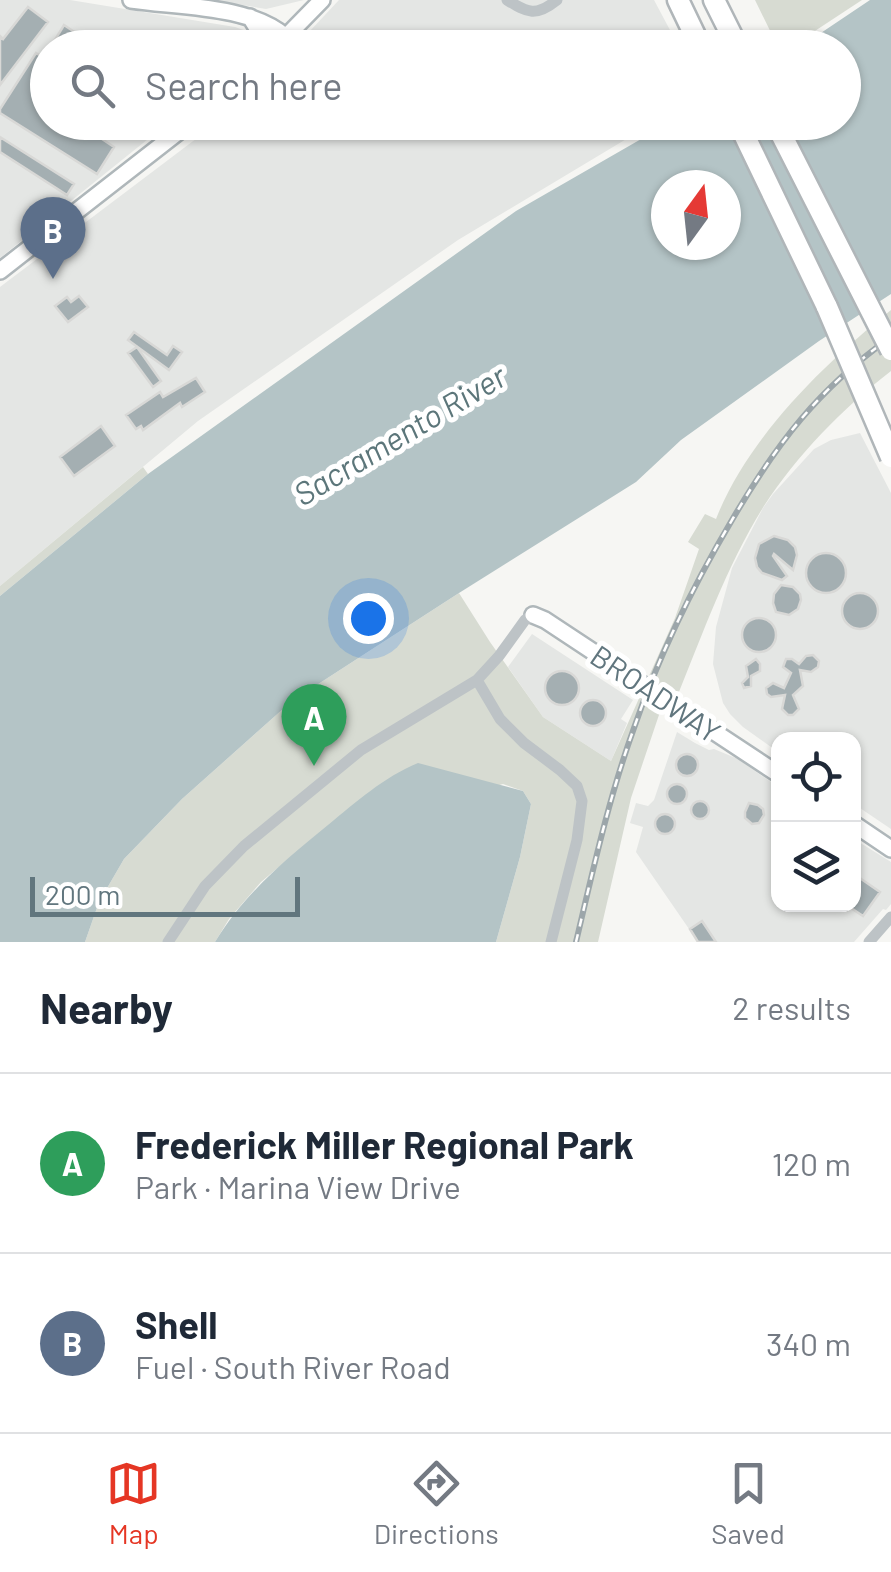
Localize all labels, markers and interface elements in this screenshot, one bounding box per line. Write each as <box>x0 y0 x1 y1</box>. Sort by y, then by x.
search box <box>30 30 861 140</box>
icon: search <box>65 58 120 113</box>
text: Search here <box>145 62 343 108</box>
north arrow <box>651 170 741 260</box>
pin: B <box>20 196 86 279</box>
water label: Sacramento River <box>286 355 513 512</box>
your location <box>343 593 394 644</box>
street label: BROADWAY <box>584 637 728 749</box>
pin: A <box>282 684 346 766</box>
map controls <box>771 732 861 912</box>
button: locate <box>771 732 861 822</box>
button: layers <box>771 822 861 912</box>
scale bar <box>30 872 300 916</box>
text: 200 m <box>45 877 120 911</box>
text: Nearby <box>40 982 173 1032</box>
text: 2 results <box>732 988 851 1026</box>
text: Frederick Miller Regional Park <box>135 1121 634 1167</box>
text: A <box>62 1144 83 1182</box>
text: 120 m <box>772 1144 851 1182</box>
text: Park · Marina View Drive <box>135 1167 461 1205</box>
text: Shell <box>135 1301 218 1347</box>
text: B <box>63 1324 82 1362</box>
text: 340 m <box>766 1324 851 1362</box>
text: Fuel · South River Road <box>135 1347 451 1385</box>
tab: Map <box>106 1456 161 1550</box>
tab: Directions <box>374 1456 499 1550</box>
tab: Saved <box>711 1456 785 1550</box>

